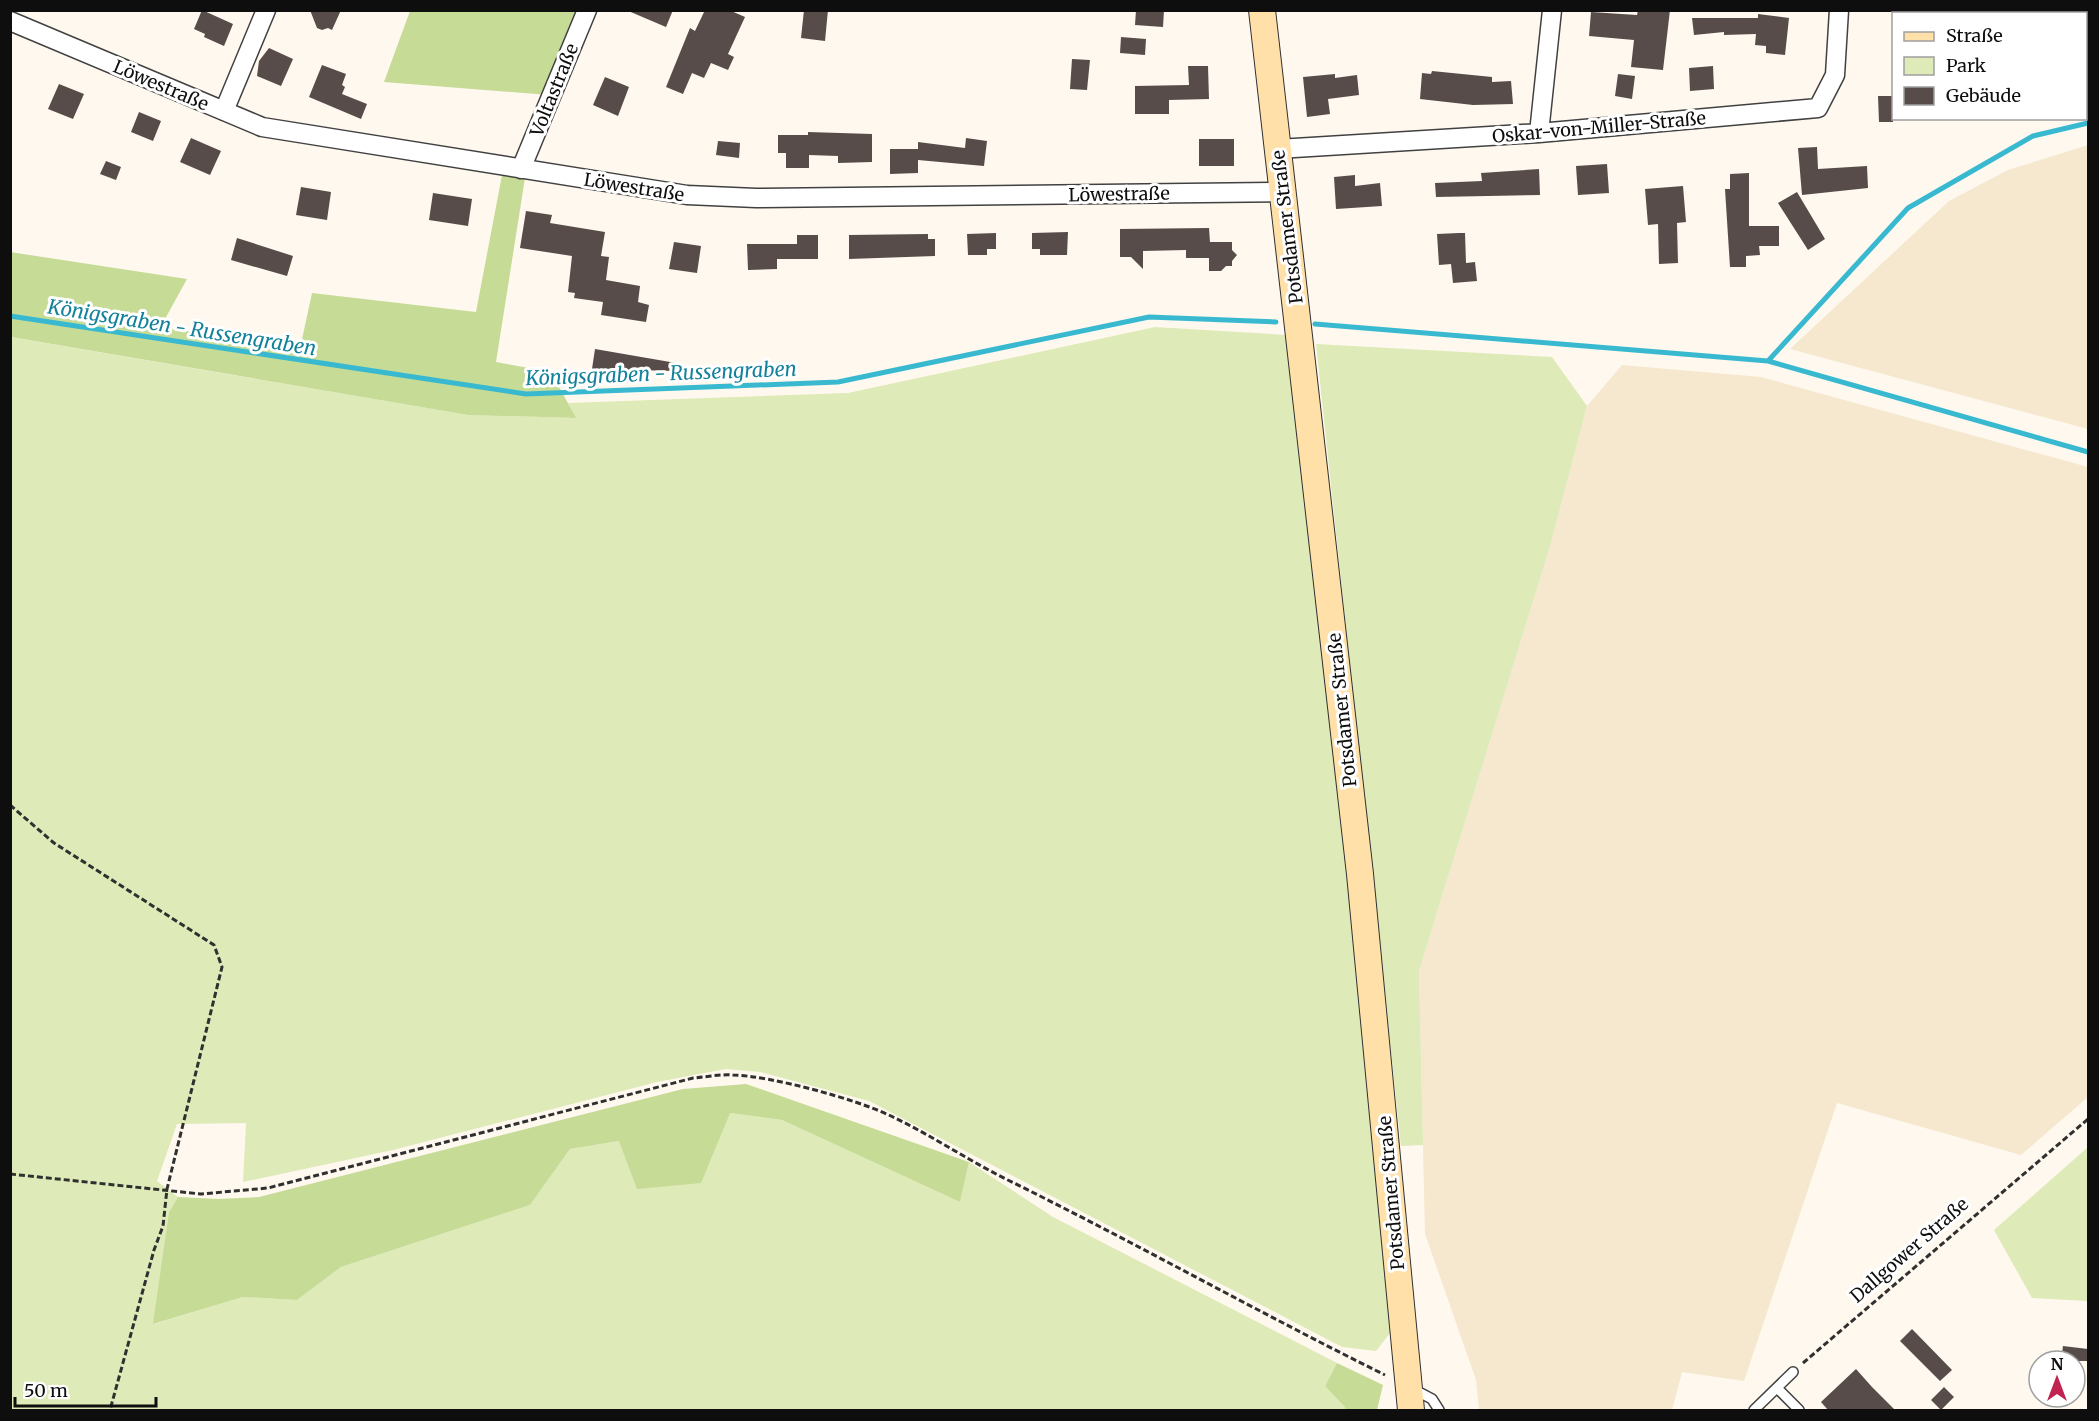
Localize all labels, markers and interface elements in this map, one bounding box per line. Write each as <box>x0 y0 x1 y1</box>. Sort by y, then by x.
legend <box>1892 12 2087 120</box>
text: Straße <box>1946 24 2003 47</box>
street label: Voltastraße <box>525 40 583 141</box>
text: Park <box>1946 54 1987 77</box>
street label: Löwestraße <box>110 55 212 115</box>
text: Gebäude <box>1946 84 2021 107</box>
street label: Oskar-von-Miller-Straße <box>1491 106 1707 148</box>
street label: Potsdamer Straße <box>1266 149 1308 305</box>
street label: Löwestraße <box>582 168 686 206</box>
street label: Löwestraße <box>1068 182 1170 206</box>
water label: Königsgraben - Russengraben <box>45 293 318 361</box>
water label: Königsgraben - Russengraben <box>524 356 797 390</box>
street label: Potsdamer Straße <box>1322 632 1362 788</box>
street label: Potsdamer Straße <box>1373 1115 1409 1271</box>
street label: Dallgower Straße <box>1845 1192 1973 1308</box>
north arrow <box>2027 1349 2087 1409</box>
text: N <box>2051 1354 2064 1374</box>
scale bar <box>15 1370 156 1408</box>
text: 50 m <box>24 1379 68 1402</box>

